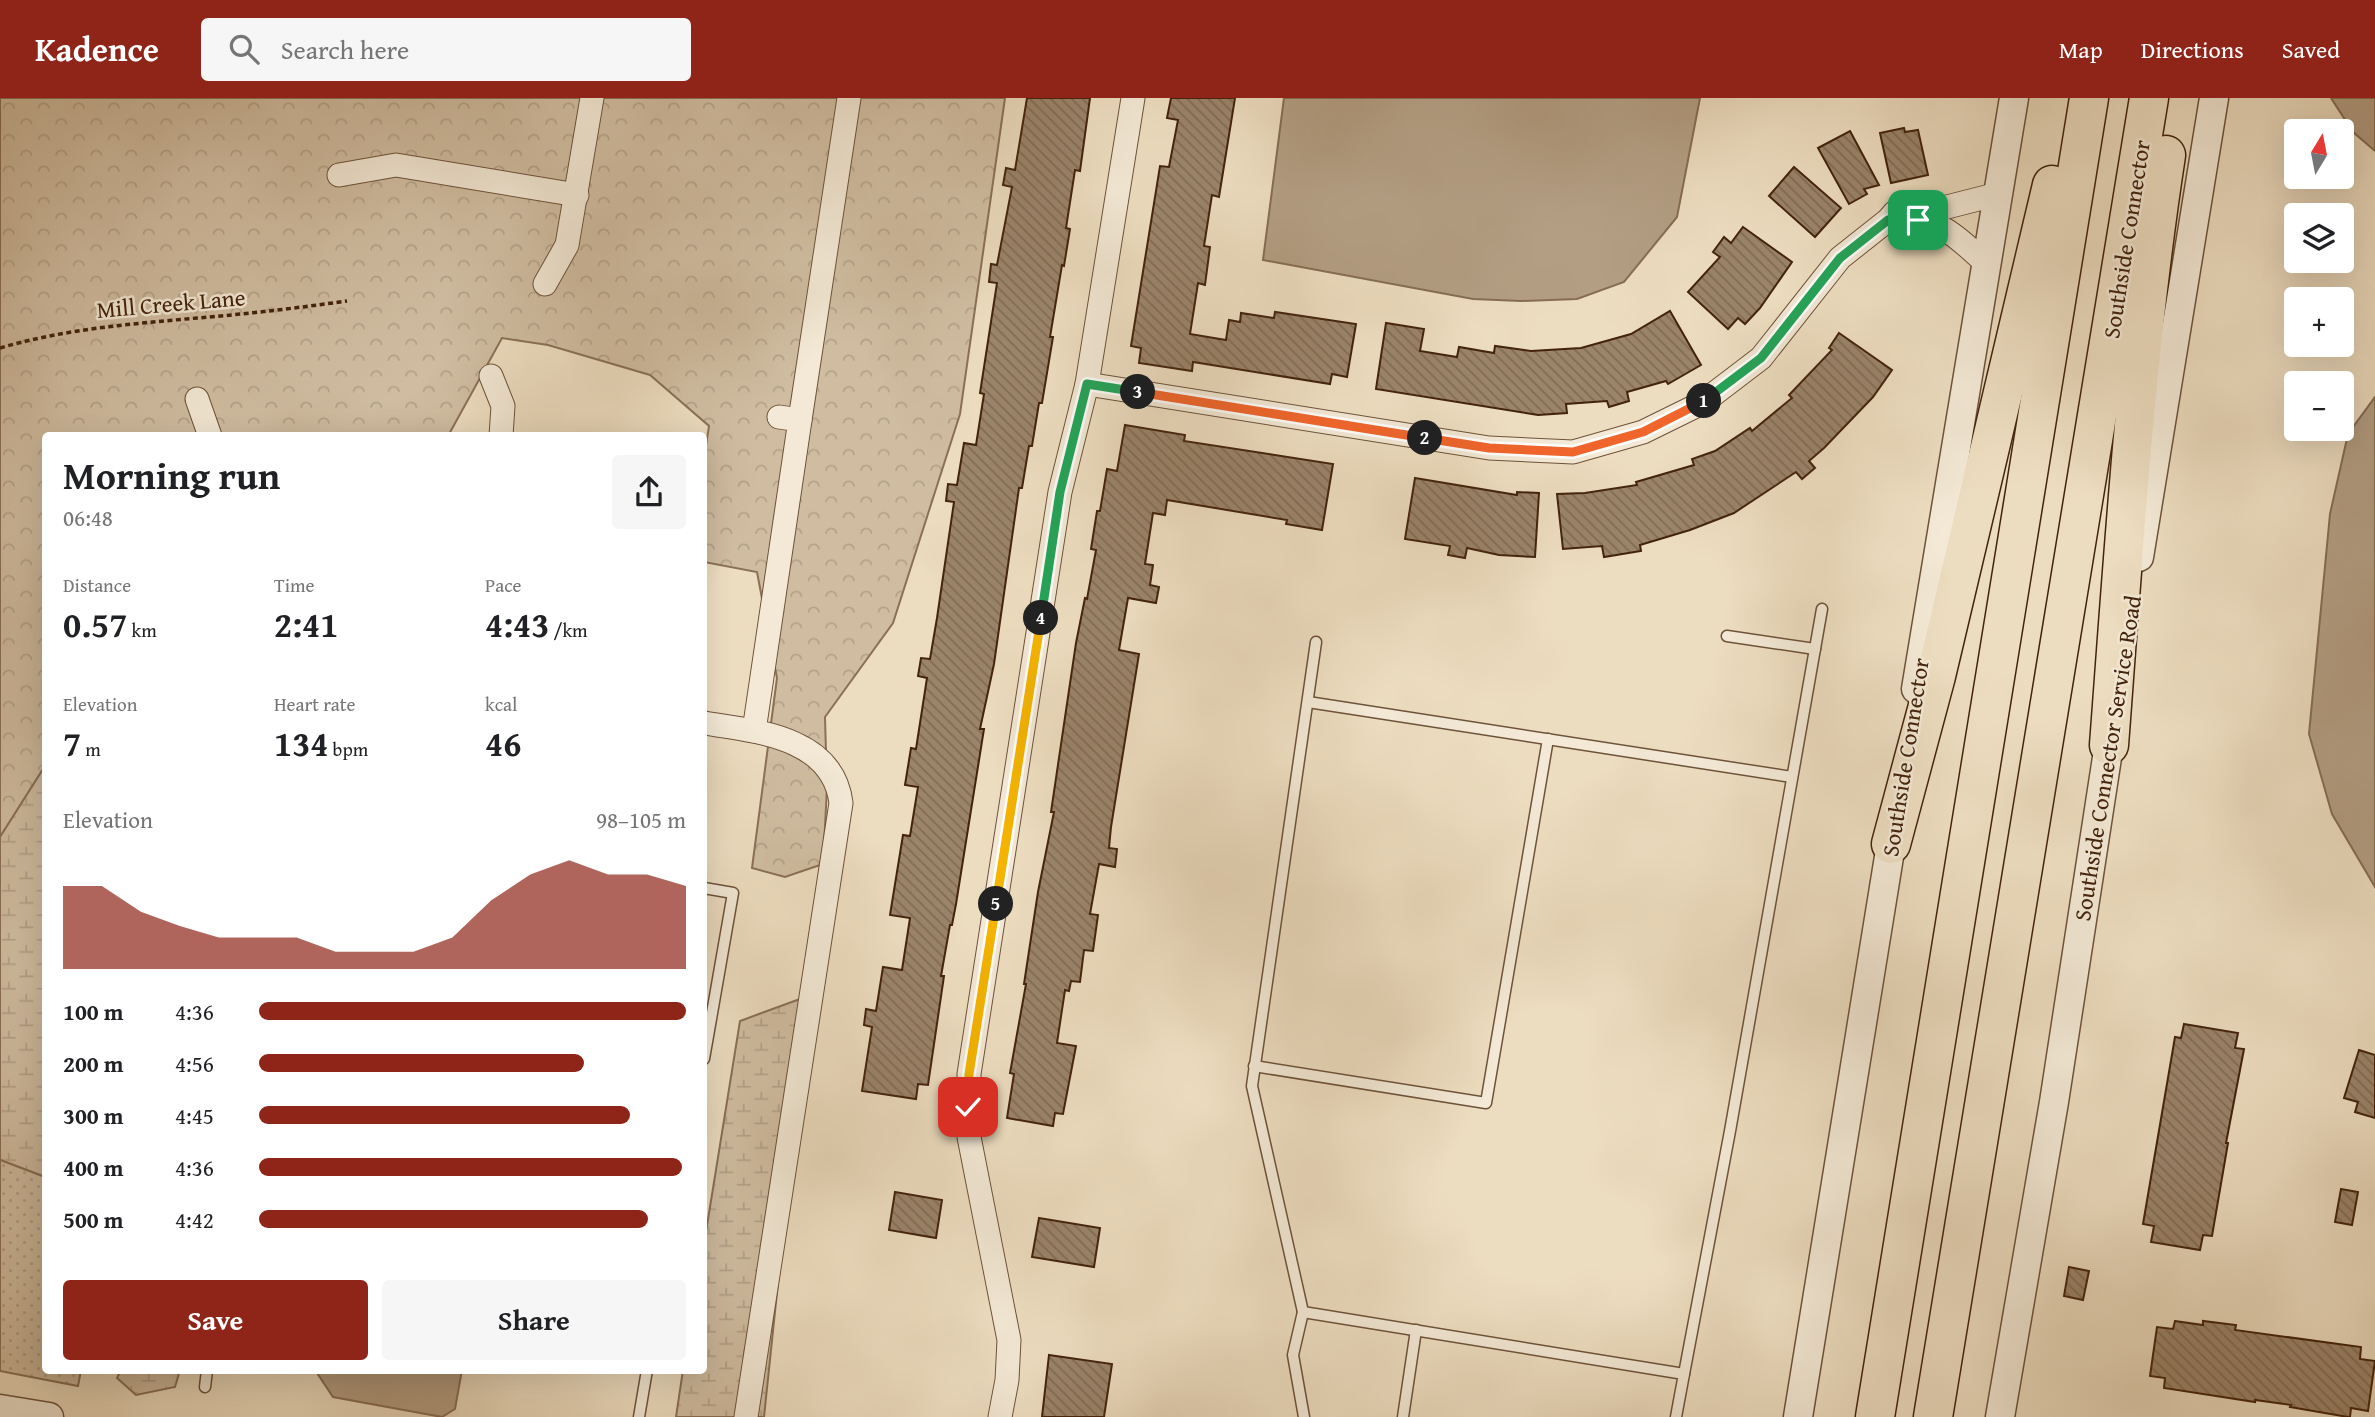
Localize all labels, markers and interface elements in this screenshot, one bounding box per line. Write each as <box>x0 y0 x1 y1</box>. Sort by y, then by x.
search box <box>201 18 691 81</box>
text: Kadence <box>35 25 159 73</box>
icon: search <box>225 30 263 68</box>
text: Search here <box>281 30 409 69</box>
text: Map <box>2059 32 2103 67</box>
text: Directions <box>2141 32 2244 67</box>
text: Saved <box>2282 32 2340 67</box>
north arrow <box>2284 119 2354 189</box>
map controls <box>2284 119 2354 441</box>
street label: Southside Connector <box>2094 137 2158 341</box>
pin <box>1888 190 1948 250</box>
icon: arrive <box>1899 201 1937 239</box>
button: layers <box>2284 203 2354 273</box>
street label: Mill Creek Lane <box>95 280 247 326</box>
button: + <box>2284 287 2354 357</box>
button: − <box>2284 371 2354 441</box>
pin: 3 <box>1120 374 1156 410</box>
text: 3 <box>1133 377 1142 405</box>
pin: 1 <box>1686 384 1722 418</box>
text: 1 <box>1699 386 1708 414</box>
pin: 2 <box>1408 420 1442 456</box>
text: 2 <box>1420 423 1429 451</box>
text: Morning run <box>63 447 280 503</box>
button: share <box>612 455 686 529</box>
text: 06:48 <box>63 501 113 534</box>
text: Distance <box>63 571 131 599</box>
text: Time <box>274 571 314 599</box>
text: Pace <box>485 571 522 599</box>
street label: Southside Connector Service Road <box>2065 592 2149 923</box>
text: 0.57 <box>63 599 127 650</box>
text: 2:41 <box>274 599 338 650</box>
text: 4:43 <box>485 599 549 650</box>
pin: 4 <box>1024 601 1058 636</box>
text: 4 <box>1036 603 1045 631</box>
text: km <box>127 616 157 644</box>
text: /km <box>549 616 588 644</box>
street label: Southside Connector <box>1873 655 1937 859</box>
text: Elevation <box>63 690 137 718</box>
text: Heart rate <box>274 690 355 718</box>
text: kcal <box>485 690 517 718</box>
text: 7 <box>63 718 81 769</box>
text: 134 <box>274 718 328 769</box>
text: 46 <box>485 718 521 769</box>
text: m <box>81 735 101 763</box>
text: bpm <box>328 735 368 763</box>
text: Elevation <box>63 803 153 836</box>
text: 98–105 m <box>596 803 686 836</box>
pin: 5 <box>978 886 1014 922</box>
text: 5 <box>991 889 1000 917</box>
text: 100 m <box>63 995 124 1028</box>
text: 4:36 <box>175 995 214 1028</box>
text: 200 m <box>63 1047 124 1080</box>
text: 4:56 <box>175 1047 214 1080</box>
pin <box>938 1077 998 1137</box>
icon: check <box>949 1088 987 1126</box>
text: 300 m <box>63 1099 124 1132</box>
text: 4:45 <box>175 1099 214 1132</box>
text: 400 m <box>63 1151 124 1184</box>
text: 4:36 <box>175 1151 214 1184</box>
text: 500 m <box>63 1203 124 1236</box>
text: 4:42 <box>175 1203 214 1236</box>
button: Save <box>63 1280 368 1360</box>
button: Share <box>382 1280 686 1360</box>

